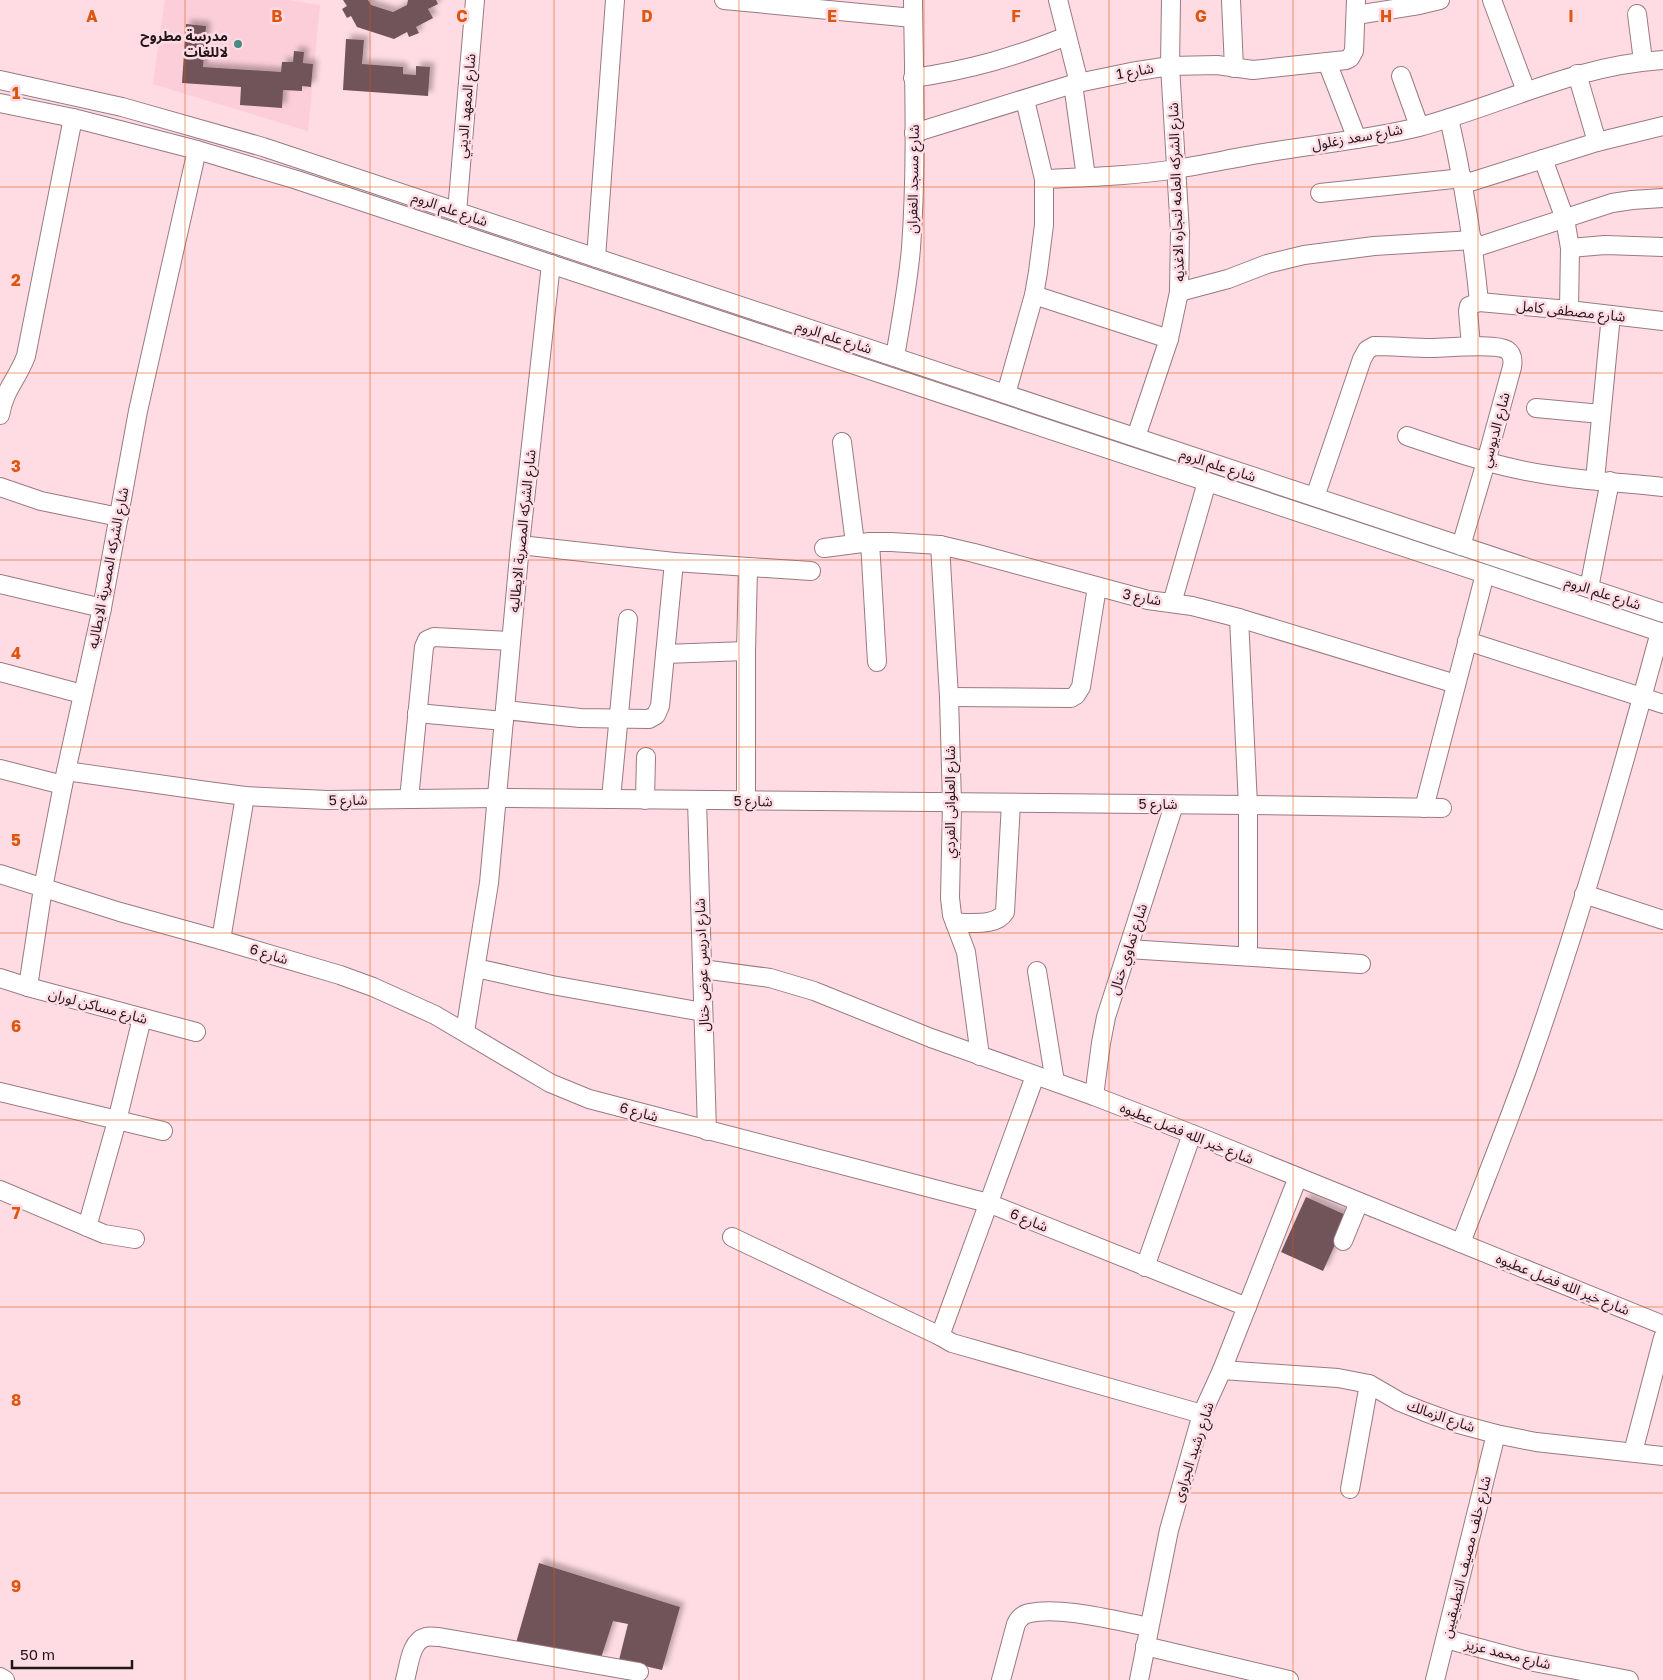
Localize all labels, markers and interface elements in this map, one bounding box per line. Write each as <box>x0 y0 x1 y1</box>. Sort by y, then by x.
text: A <box>86 6 98 26</box>
text: B <box>271 6 283 26</box>
text: C <box>456 6 468 26</box>
text: D <box>641 6 653 26</box>
text: E <box>827 6 837 26</box>
text: F <box>1011 6 1021 26</box>
text: G <box>1195 6 1207 26</box>
text: H <box>1380 6 1392 26</box>
text: I <box>1568 6 1574 26</box>
place label: مدرسة مطروح لاللغات <box>140 27 228 60</box>
marker: مدرسة مطروح لاللغات <box>232 38 244 50</box>
street label: شارع المعهد الديني <box>452 53 482 159</box>
street label: شارع 1 <box>1115 59 1155 85</box>
text: 1 <box>12 83 20 103</box>
street label: شارع الشركه العامه لتجاره الاغذيه <box>1164 102 1190 282</box>
street label: شارع سعد زغلول <box>1310 120 1404 156</box>
street label: شارع مسجد الغفران <box>903 124 925 234</box>
street label: شارع علم الروم <box>409 188 490 232</box>
text: 2 <box>11 270 21 290</box>
street label: شارع مصطفى كامل <box>1515 296 1626 328</box>
street label: شارع علم الروم <box>793 316 874 360</box>
street label: شارع الديوسي <box>1476 390 1516 470</box>
street label: شارع علم الروم <box>1177 444 1258 488</box>
street label: شارع الشركه المصرية الايطاليه <box>504 448 542 614</box>
text: 3 <box>11 456 21 476</box>
street label: شارع الشركه المصرية الايطاليه <box>84 486 134 651</box>
street label: شارع علم الروم <box>1562 572 1643 616</box>
street label: شارع 3 <box>1121 584 1163 612</box>
text: 4 <box>11 643 21 663</box>
street label: شارع العلوانى الفردي <box>941 745 961 859</box>
street label: شارع 5 <box>328 791 368 811</box>
street label: شارع 5 <box>733 792 773 812</box>
street label: شارع 5 <box>1139 795 1177 815</box>
text: 5 <box>11 830 21 850</box>
street label: شارع ادريس عوض ختال <box>691 898 715 1032</box>
street label: شارع تماوي ختال <box>1105 901 1153 998</box>
street label: شارع 6 <box>247 940 290 970</box>
street label: شارع مساكن لوران <box>46 984 149 1030</box>
text: 6 <box>11 1016 21 1036</box>
street label: شارع 6 <box>617 1098 660 1128</box>
street label: شارع خير الله فضل عطيوه <box>1117 1098 1256 1170</box>
text: 7 <box>12 1203 21 1223</box>
street label: شارع 6 <box>1007 1204 1051 1238</box>
street label: شارع خير الله فضل عطيوه <box>1493 1249 1632 1321</box>
text: 8 <box>11 1390 21 1410</box>
street label: شارع الزمالك <box>1404 1396 1477 1438</box>
street label: شارع رشيد الجراوى <box>1168 1400 1220 1505</box>
street label: شارع خلف مصيف التطبيقيين <box>1437 1474 1497 1640</box>
text: 9 <box>11 1576 21 1596</box>
street label: شارع محمد عزيز <box>1462 1634 1553 1675</box>
scale bar <box>12 1638 132 1670</box>
text: 50 m <box>20 1645 55 1663</box>

